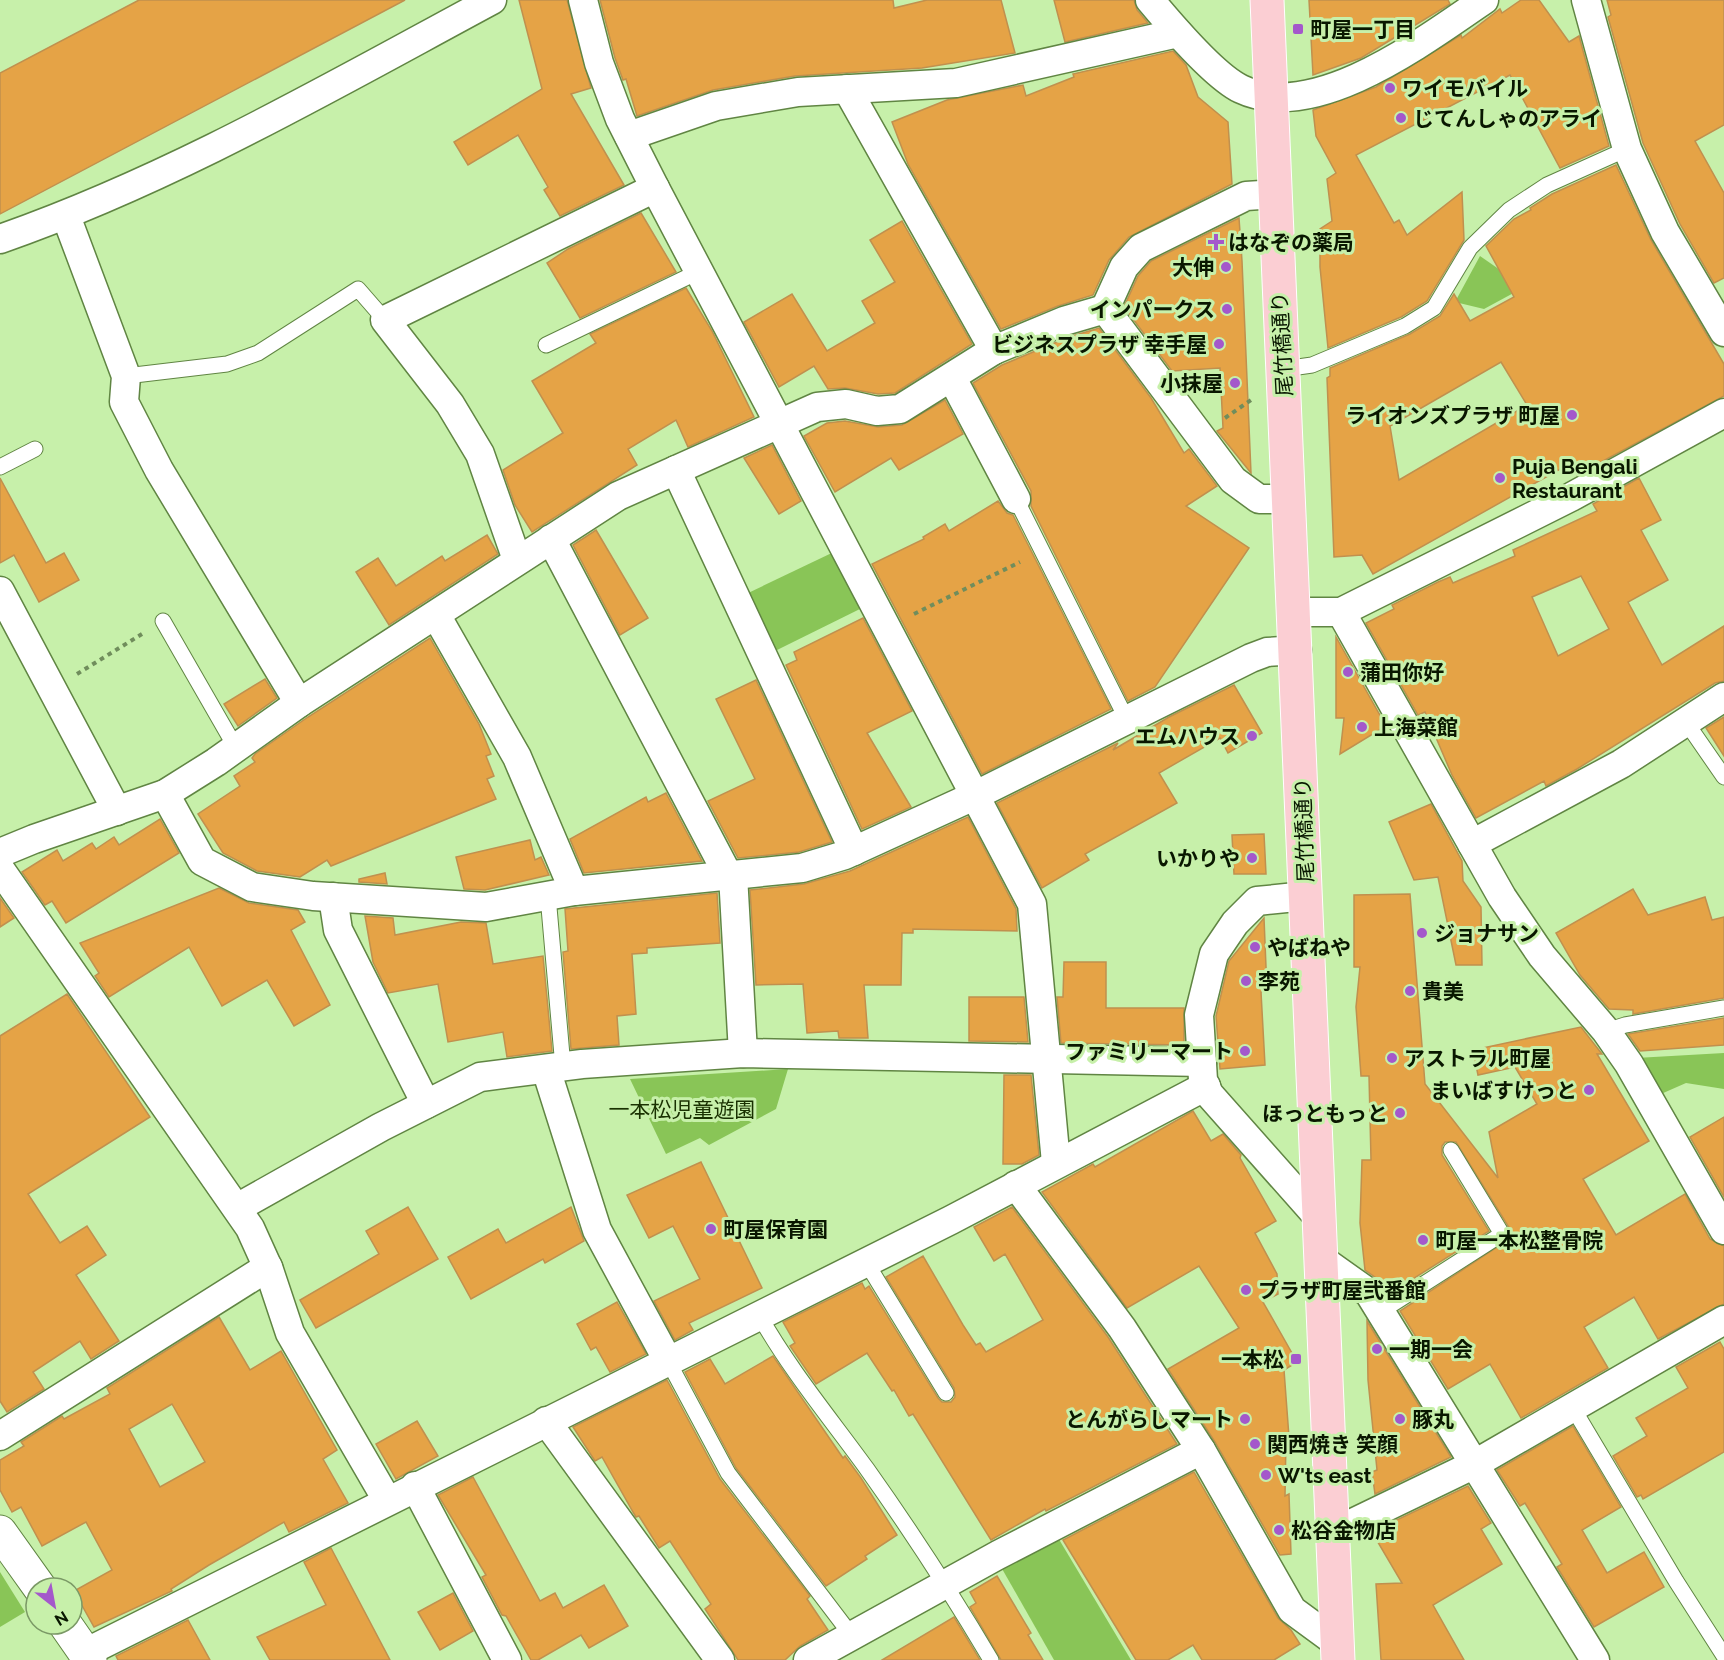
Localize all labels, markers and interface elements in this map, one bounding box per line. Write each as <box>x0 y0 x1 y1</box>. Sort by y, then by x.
place label: 町屋一丁目 <box>1310 17 1415 42</box>
marker: 町屋一丁目 <box>1291 22 1305 36</box>
place label: ワイモバイル <box>1402 76 1528 101</box>
marker: ワイモバイル <box>1383 81 1397 95</box>
place label: じてんしゃのアライ <box>1413 106 1602 131</box>
marker: じてんしゃのアライ <box>1394 111 1408 125</box>
place label: はなぞの薬局 <box>1228 230 1354 255</box>
marker: はなぞの薬局 <box>1209 235 1223 249</box>
place label: 大伸 <box>1172 255 1214 280</box>
marker: 大伸 <box>1219 260 1233 274</box>
street label: 尾竹橋通り <box>1267 291 1297 397</box>
place label: インパークス <box>1090 297 1215 322</box>
marker: インパークス <box>1220 302 1234 316</box>
place label: ビジネスプラザ 幸手屋 <box>992 332 1207 357</box>
marker: ビジネスプラザ 幸手屋 <box>1212 337 1226 351</box>
place label: 小抹屋 <box>1160 371 1223 396</box>
marker: 小抹屋 <box>1228 376 1242 390</box>
place label: ライオンズプラザ 町屋 <box>1345 403 1560 428</box>
marker: ライオンズプラザ 町屋 <box>1565 408 1579 422</box>
place label: Puja Bengali Restaurant <box>1512 454 1638 503</box>
marker: Puja Bengali Restaurant <box>1493 471 1507 485</box>
place label: 蒲田你好 <box>1360 660 1444 685</box>
marker: 蒲田你好 <box>1341 665 1355 679</box>
place label: 上海菜館 <box>1374 715 1458 740</box>
marker: 上海菜館 <box>1355 720 1369 734</box>
place label: エムハウス <box>1135 724 1240 749</box>
marker: エムハウス <box>1245 729 1259 743</box>
street label: 尾竹橋通り <box>1290 777 1318 883</box>
place label: いかりや <box>1156 846 1240 871</box>
marker: いかりや <box>1245 851 1259 865</box>
place label: ジョナサン <box>1434 921 1539 946</box>
marker: ジョナサン <box>1415 926 1429 940</box>
place label: やばねや <box>1267 935 1351 960</box>
marker: やばねや <box>1248 940 1262 954</box>
place label: 李苑 <box>1258 969 1300 994</box>
marker: 李苑 <box>1239 974 1253 988</box>
place label: 貴美 <box>1422 979 1464 1004</box>
marker: 貴美 <box>1403 984 1417 998</box>
place label: ファミリーマート <box>1065 1039 1233 1064</box>
marker: ファミリーマート <box>1238 1044 1252 1058</box>
place label: アストラル町屋 <box>1404 1046 1551 1071</box>
marker: アストラル町屋 <box>1385 1051 1399 1065</box>
place label: まいばすけっと <box>1430 1078 1577 1103</box>
marker: まいばすけっと <box>1582 1083 1596 1097</box>
park label: 一本松児童遊園 <box>609 1097 756 1122</box>
place label: ほっともっと <box>1262 1101 1388 1126</box>
marker: ほっともっと <box>1393 1106 1407 1120</box>
place label: 町屋保育園 <box>723 1217 828 1242</box>
marker: 町屋保育園 <box>704 1222 718 1236</box>
place label: 町屋一本松整骨院 <box>1435 1228 1603 1253</box>
marker: 町屋一本松整骨院 <box>1416 1233 1430 1247</box>
place label: プラザ町屋弐番館 <box>1258 1278 1426 1303</box>
marker: プラザ町屋弐番館 <box>1239 1283 1253 1297</box>
place label: 一期一会 <box>1389 1337 1473 1362</box>
marker: 一期一会 <box>1370 1342 1384 1356</box>
place label: 一本松 <box>1221 1347 1284 1372</box>
marker: 一本松 <box>1289 1352 1303 1366</box>
place label: とんがらしマート <box>1065 1407 1233 1432</box>
place label: 豚丸 <box>1412 1407 1454 1432</box>
marker: とんがらしマート <box>1238 1412 1252 1426</box>
marker: 豚丸 <box>1393 1412 1407 1426</box>
place label: 関西焼き 笑顔 <box>1267 1432 1398 1457</box>
marker: 関西焼き 笑顔 <box>1248 1437 1262 1451</box>
place label: W'ts east <box>1278 1463 1372 1488</box>
marker: W'ts east <box>1259 1468 1273 1482</box>
place label: 松谷金物店 <box>1291 1518 1396 1543</box>
marker: 松谷金物店 <box>1272 1523 1286 1537</box>
north arrow <box>24 1576 84 1636</box>
text: N <box>51 1607 72 1630</box>

